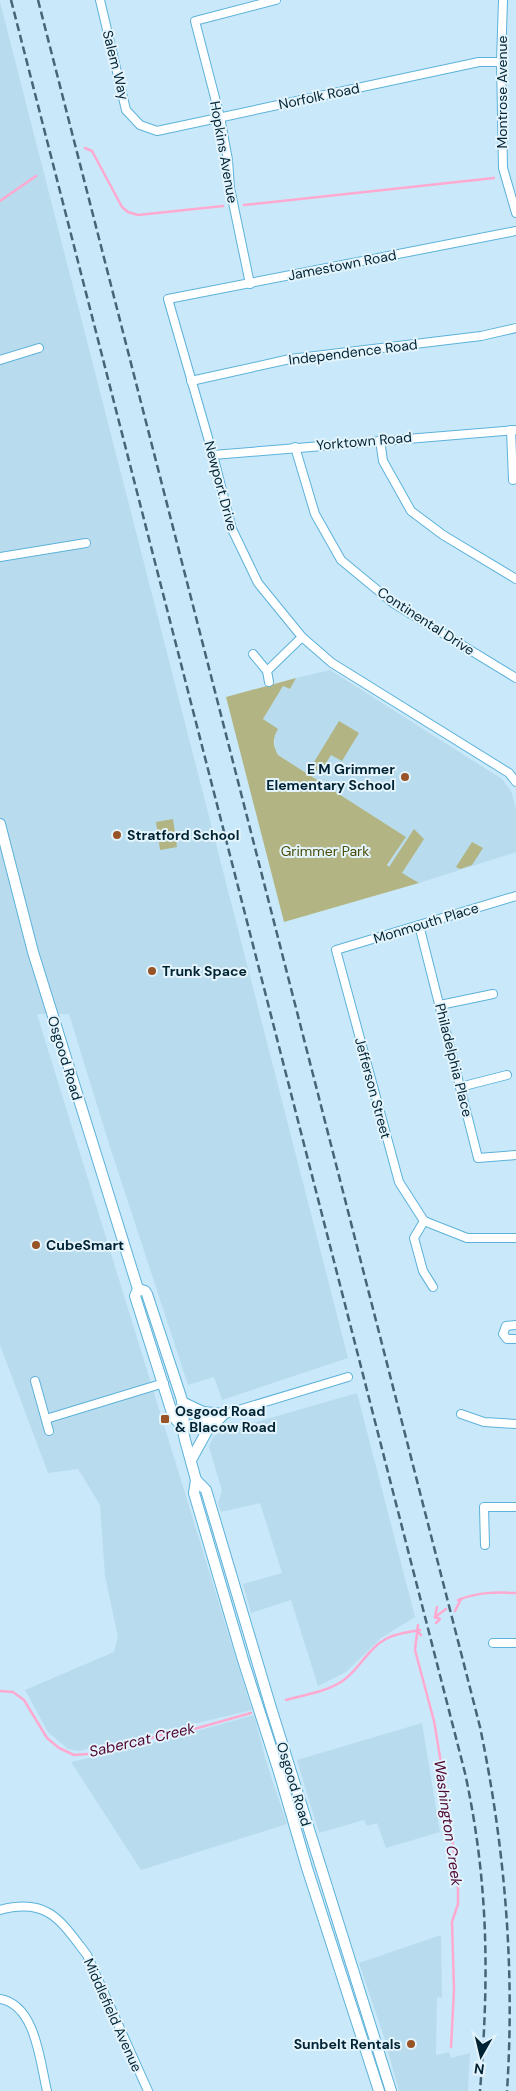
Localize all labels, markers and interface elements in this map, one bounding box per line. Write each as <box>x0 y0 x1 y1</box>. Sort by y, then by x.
street label: Salem Way <box>99 28 133 102</box>
street label: Montrose Avenue <box>493 35 511 149</box>
street label: Norfolk Road <box>277 79 361 113</box>
street label: Hopkins Avenue <box>206 100 242 205</box>
street label: Jamestown Road <box>286 246 398 284</box>
street label: Independence Road <box>287 335 419 369</box>
street label: Yorktown Road <box>315 428 413 454</box>
street label: Newport Drive <box>200 439 242 533</box>
street label: Continental Drive <box>374 583 478 659</box>
place label: E M Grimmer Elementary School <box>266 760 395 794</box>
marker: E M Grimmer Elementary School <box>399 771 411 783</box>
place label: Stratford School <box>127 826 239 844</box>
marker: Stratford School <box>111 829 123 841</box>
park label: Grimmer Park <box>281 842 369 860</box>
street label: Monmouth Place <box>371 898 481 948</box>
place label: Trunk Space <box>162 962 247 980</box>
marker: Trunk Space <box>146 965 158 977</box>
street label: Philadelphia Place <box>431 1001 477 1119</box>
street label: Osgood Road <box>44 1014 86 1102</box>
street label: Jefferson Street <box>351 1035 395 1141</box>
place label: CubeSmart <box>46 1236 124 1254</box>
marker: CubeSmart <box>30 1239 42 1251</box>
place label: Osgood Road & Blacow Road <box>175 1402 276 1436</box>
marker: Osgood Road & Blacow Road <box>159 1413 171 1425</box>
water label: Sabercat Creek <box>87 1718 197 1762</box>
street label: Osgood Road <box>273 1740 315 1828</box>
water label: Washington Creek <box>429 1759 467 1888</box>
street label: Middlefield Avenue <box>80 1955 146 2075</box>
north arrow <box>456 2031 506 2081</box>
place label: Sunbelt Rentals <box>294 2035 401 2053</box>
marker: Sunbelt Rentals <box>405 2038 417 2050</box>
text: N <box>473 2059 486 2078</box>

